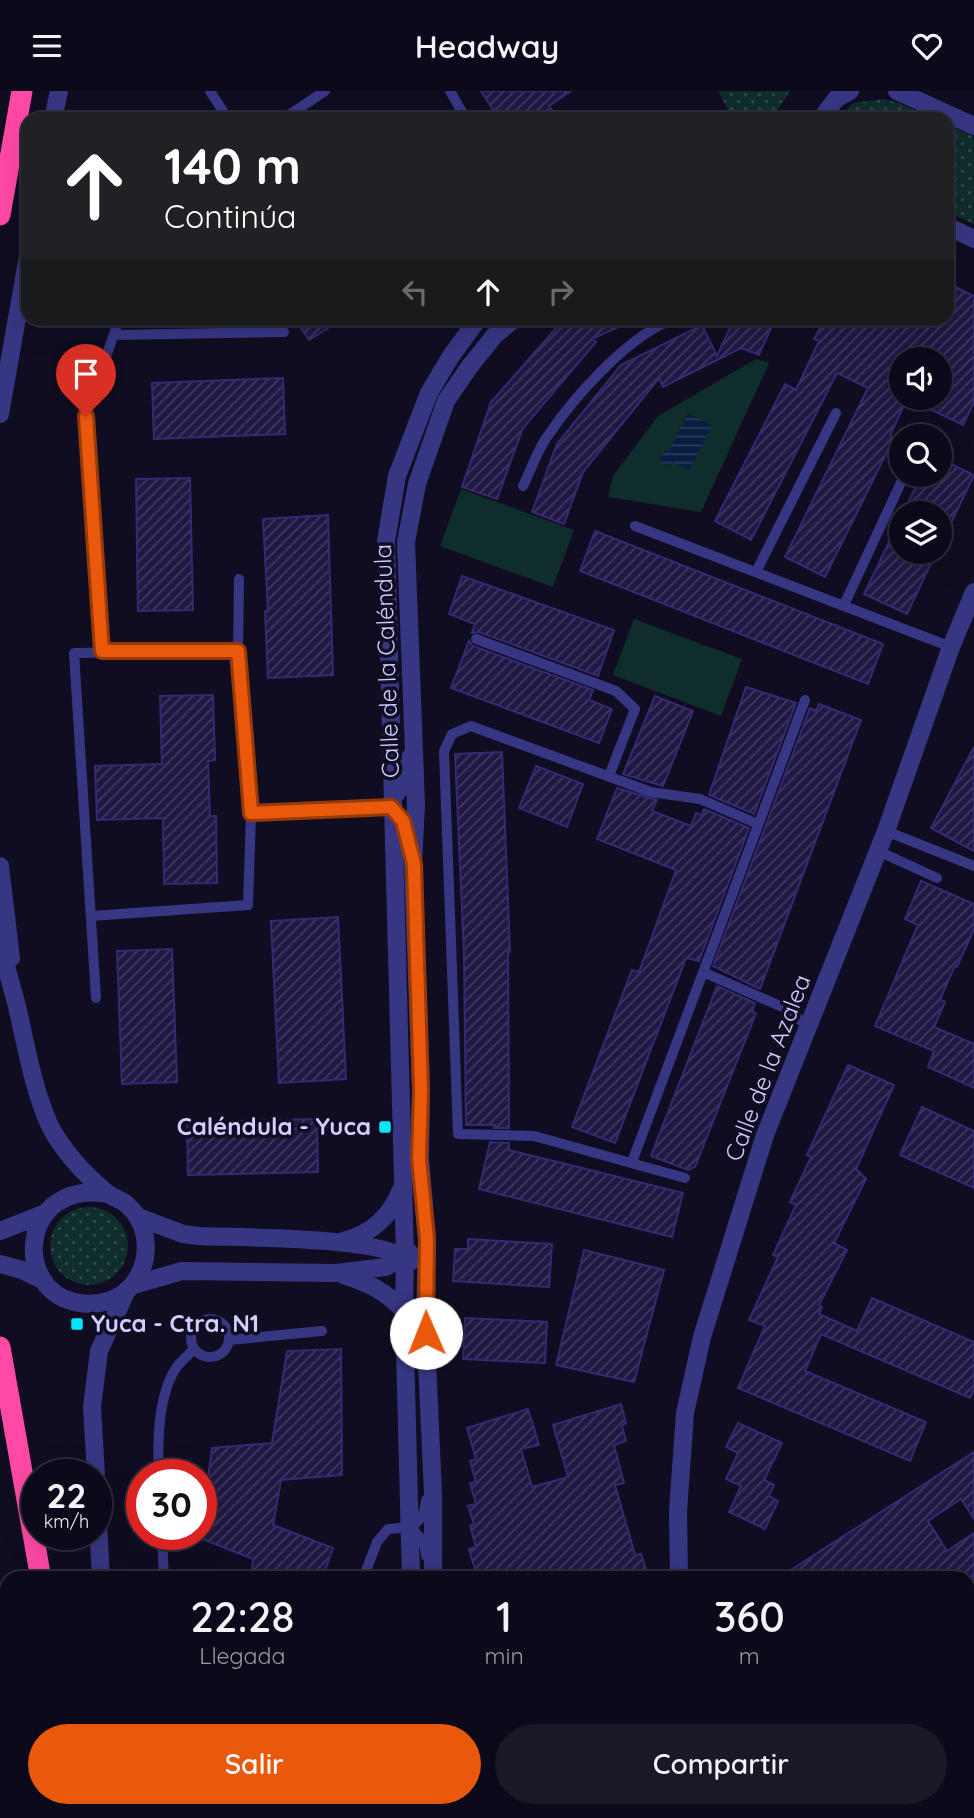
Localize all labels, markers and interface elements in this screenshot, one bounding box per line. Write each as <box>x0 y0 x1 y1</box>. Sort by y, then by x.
text: Headway <box>415 26 559 66</box>
icon: menu <box>28 27 66 65</box>
icon: heart <box>908 27 946 65</box>
text: 140 m <box>164 135 301 196</box>
icon: ahead <box>49 140 140 231</box>
text: Continúa <box>164 196 297 236</box>
icon: left <box>396 273 434 311</box>
icon: ahead <box>469 273 507 311</box>
icon: right <box>542 273 580 311</box>
pin <box>56 344 116 416</box>
map controls <box>889 347 952 564</box>
button: sound <box>889 347 952 410</box>
icon: arrive <box>67 355 105 393</box>
button: search <box>889 424 952 487</box>
button: layers <box>889 501 952 564</box>
street label: Calle de la Caléndula <box>367 544 405 778</box>
street label: Calle de la Azalea <box>718 970 816 1165</box>
place label: Caléndula - Yuca <box>177 1111 371 1141</box>
marker: Caléndula - Yuca <box>377 1119 393 1135</box>
position arrow <box>389 1296 463 1370</box>
place label: Yuca - Ctra. N1 <box>91 1308 259 1338</box>
marker: Yuca - Ctra. N1 <box>69 1316 85 1332</box>
speed limit sign: 30 <box>126 1459 217 1550</box>
text: 22 <box>47 1473 86 1517</box>
text: km/h <box>44 1510 89 1533</box>
text: 22:28 <box>190 1590 294 1643</box>
text: 1 <box>496 1590 512 1643</box>
text: 360 <box>714 1590 785 1643</box>
text: Llegada <box>199 1641 285 1670</box>
text: min <box>485 1641 524 1670</box>
text: m <box>739 1641 760 1670</box>
button: Salir <box>28 1724 481 1804</box>
button: Compartir <box>495 1724 947 1804</box>

